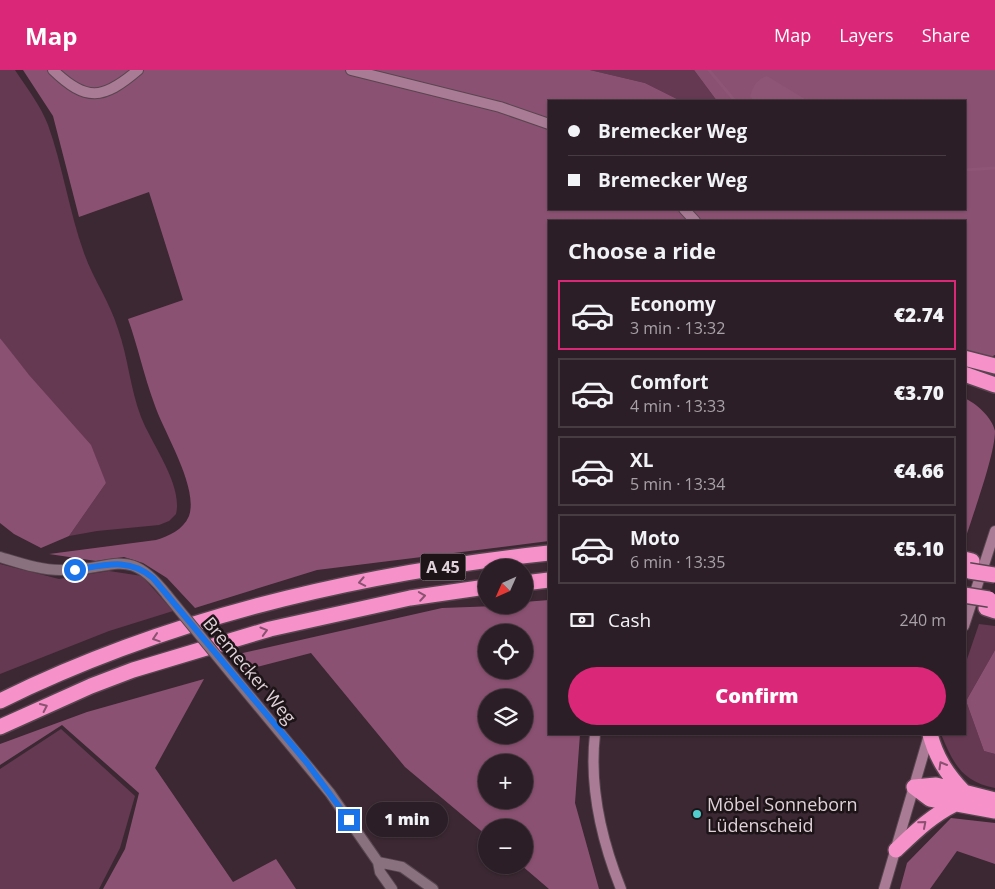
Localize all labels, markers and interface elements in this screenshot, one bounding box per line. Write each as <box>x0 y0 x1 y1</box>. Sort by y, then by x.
text: Map <box>25 19 77 52</box>
text: Map <box>774 23 811 47</box>
text: Layers <box>839 23 894 47</box>
text: Share <box>922 23 970 47</box>
text: Bremecker Weg <box>598 118 747 144</box>
text: Bremecker Weg <box>598 167 747 193</box>
text: Choose a ride <box>568 235 716 265</box>
text: Economy <box>630 291 716 317</box>
icon: car <box>570 293 615 338</box>
text: €2.74 <box>894 302 944 328</box>
text: 3 min · 13:32 <box>630 317 725 339</box>
text: Comfort <box>630 369 709 395</box>
icon: car <box>570 371 615 416</box>
text: €3.70 <box>894 380 944 406</box>
text: 4 min · 13:33 <box>630 395 725 417</box>
text: XL <box>630 447 653 473</box>
icon: car <box>570 449 615 494</box>
text: €4.66 <box>894 458 944 484</box>
text: 5 min · 13:34 <box>630 473 725 495</box>
text: Moto <box>630 525 680 551</box>
icon: car <box>570 527 615 572</box>
text: €5.10 <box>894 536 944 562</box>
text: 6 min · 13:35 <box>630 551 725 573</box>
road number: A 45 <box>420 554 466 581</box>
route start <box>64 559 86 581</box>
north arrow <box>478 559 532 614</box>
map controls <box>478 559 533 874</box>
one-way arrow <box>358 576 367 586</box>
one-way arrow <box>418 592 427 602</box>
icon: cash <box>568 606 596 634</box>
text: Cash <box>608 607 651 633</box>
text: 240 m <box>900 609 946 631</box>
street label: Bremecker Weg <box>198 612 302 729</box>
button: locate <box>478 624 533 679</box>
one-way arrow <box>259 627 267 637</box>
one-way arrow <box>153 633 161 643</box>
button: Confirm <box>568 667 946 725</box>
button: layers <box>478 689 533 744</box>
one-way arrow <box>39 703 48 713</box>
button: + <box>478 754 533 809</box>
one-way arrow <box>938 761 948 770</box>
place label: Möbel Sonneborn Lüdenscheid <box>707 792 857 837</box>
callout: 1 min <box>366 802 449 838</box>
text: 1 min <box>384 808 430 830</box>
marker: Möbel Sonneborn Lüdenscheid <box>691 808 703 820</box>
route end <box>338 809 360 831</box>
button: − <box>478 819 533 874</box>
one-way arrow <box>918 821 927 830</box>

